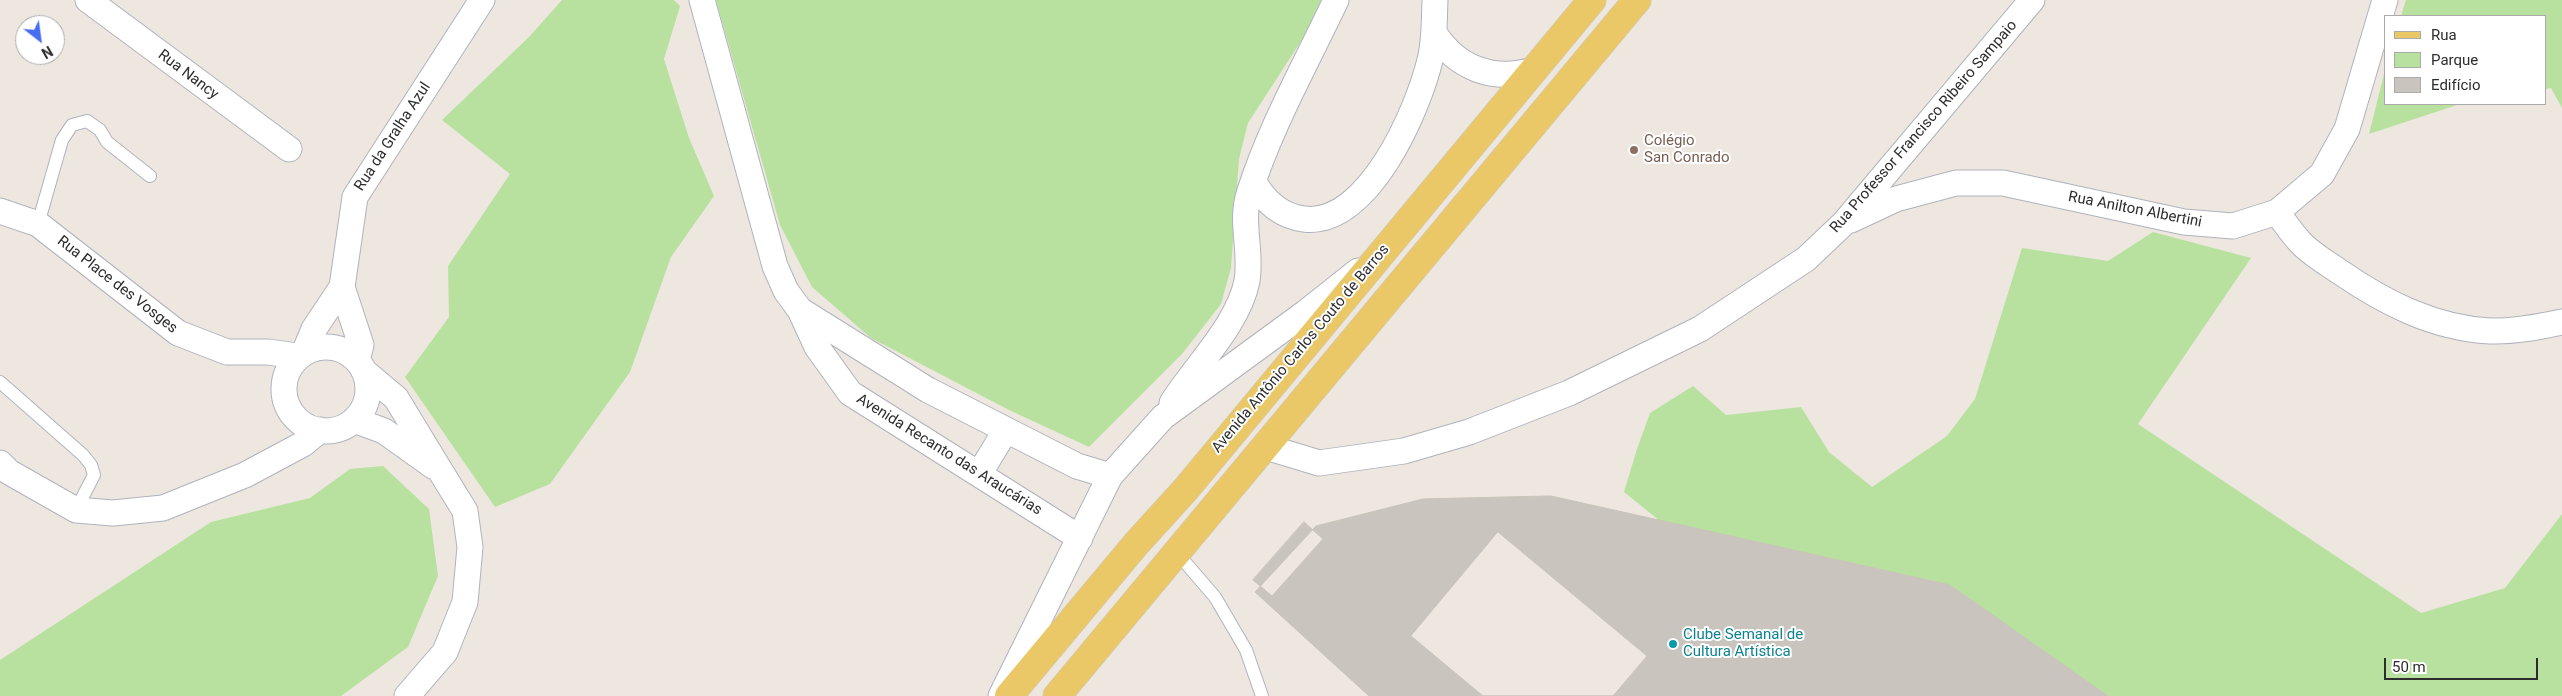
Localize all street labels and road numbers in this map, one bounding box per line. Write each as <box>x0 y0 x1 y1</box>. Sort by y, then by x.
street label: Rua Professor Francisco Ribeiro Sampaio <box>1827 17 2021 237</box>
street label: Rua Nancy <box>154 46 222 104</box>
street label: Rua da Gralha Azul <box>351 79 435 195</box>
street label: Rua Anilton Albertini <box>2067 188 2203 232</box>
street label: Rua Place des Vosges <box>53 232 181 338</box>
street label: Avenida Antônio Carlos Couto de Barros <box>1208 241 1394 457</box>
street label: Avenida Recanto das Araucárias <box>853 390 1045 520</box>

